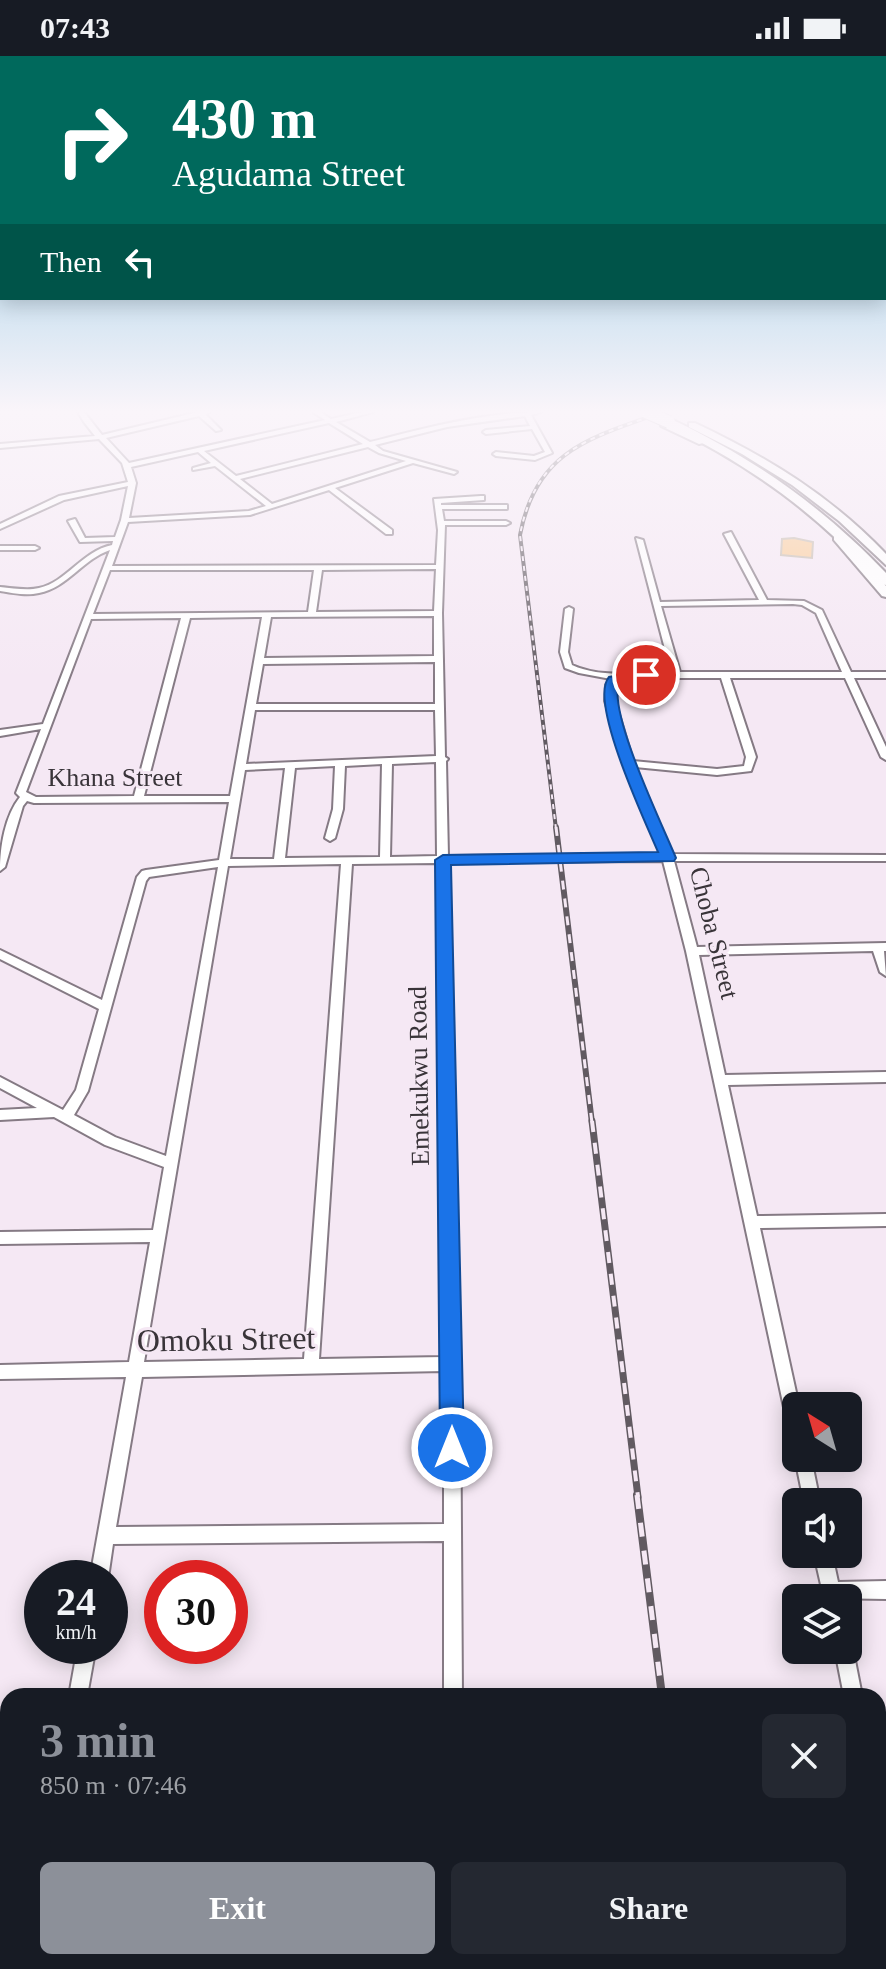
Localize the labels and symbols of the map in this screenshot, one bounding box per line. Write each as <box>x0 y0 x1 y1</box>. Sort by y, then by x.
pin <box>612 641 680 709</box>
street label: Khana Street <box>47 763 183 792</box>
street label: Choba Street <box>684 864 745 1003</box>
street label: Emekukwu Road <box>403 986 435 1166</box>
street label: Omoku Street <box>136 1319 316 1359</box>
north arrow <box>782 1392 862 1472</box>
position arrow <box>410 1406 494 1490</box>
speed limit sign: 30 <box>144 1560 248 1664</box>

